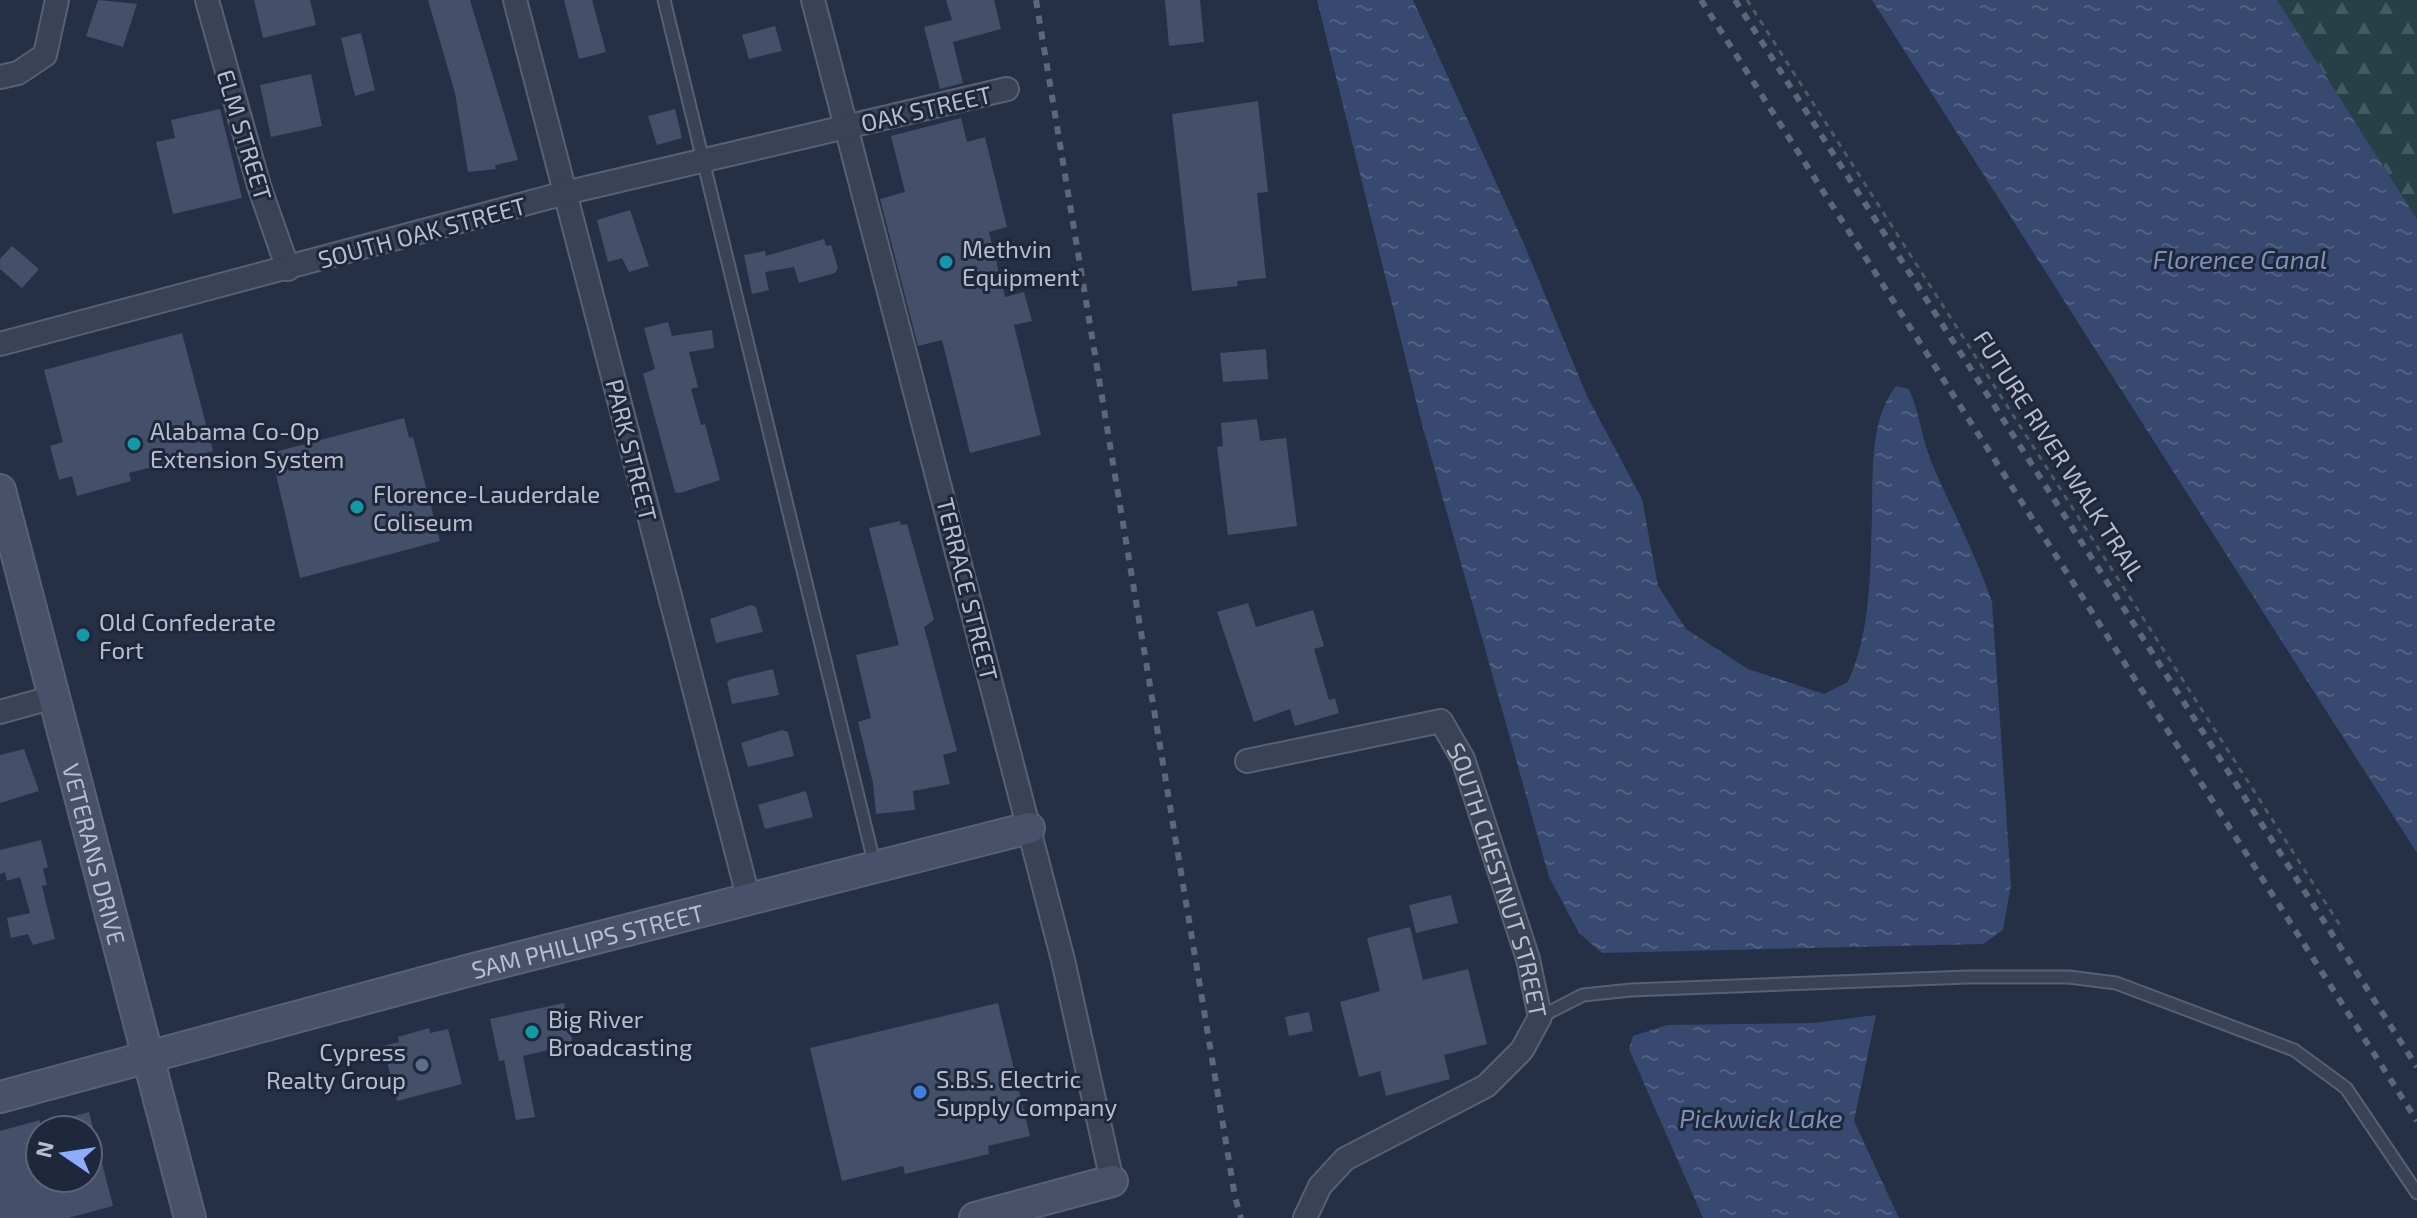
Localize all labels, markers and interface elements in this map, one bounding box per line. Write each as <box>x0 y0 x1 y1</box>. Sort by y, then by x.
street label: ELM STREET <box>211 66 279 204</box>
street label: OAK STREET <box>858 79 994 137</box>
street label: SOUTH OAK STREET <box>315 190 529 274</box>
place label: Methvin Equipment <box>962 234 1080 291</box>
water label: Florence Canal <box>2153 243 2327 274</box>
marker: Methvin Equipment <box>937 253 955 271</box>
street label: FUTURE RIVER WALK TRAIL <box>1968 325 2152 585</box>
street label: PARK STREET <box>600 376 664 524</box>
place label: Alabama Co-Op Extension System <box>150 416 344 473</box>
marker: Alabama Co-Op Extension System <box>125 435 143 453</box>
place label: Florence-Lauderdale Coliseum <box>373 479 600 536</box>
street label: TERRACE STREET <box>931 495 1005 683</box>
marker: Florence-Lauderdale Coliseum <box>348 498 366 516</box>
place label: Old Confederate Fort <box>99 607 276 664</box>
marker: Old Confederate Fort <box>74 626 92 644</box>
street label: SOUTH CHESTNUT STREET <box>1442 737 1554 1020</box>
street label: VETERANS DRIVE <box>57 760 132 948</box>
street label: SAM PHILLIPS STREET <box>468 897 707 984</box>
place label: Big River Broadcasting <box>548 1004 692 1061</box>
marker: Big River Broadcasting <box>523 1023 541 1041</box>
place label: Cypress Realty Group <box>266 1037 406 1094</box>
marker: Cypress Realty Group <box>413 1056 431 1074</box>
place label: S.B.S. Electric Supply Company <box>936 1064 1117 1121</box>
marker: S.B.S. Electric Supply Company <box>911 1083 929 1101</box>
water label: Pickwick Lake <box>1679 1102 1843 1133</box>
north arrow <box>24 1114 104 1194</box>
text: N <box>29 1139 58 1160</box>

